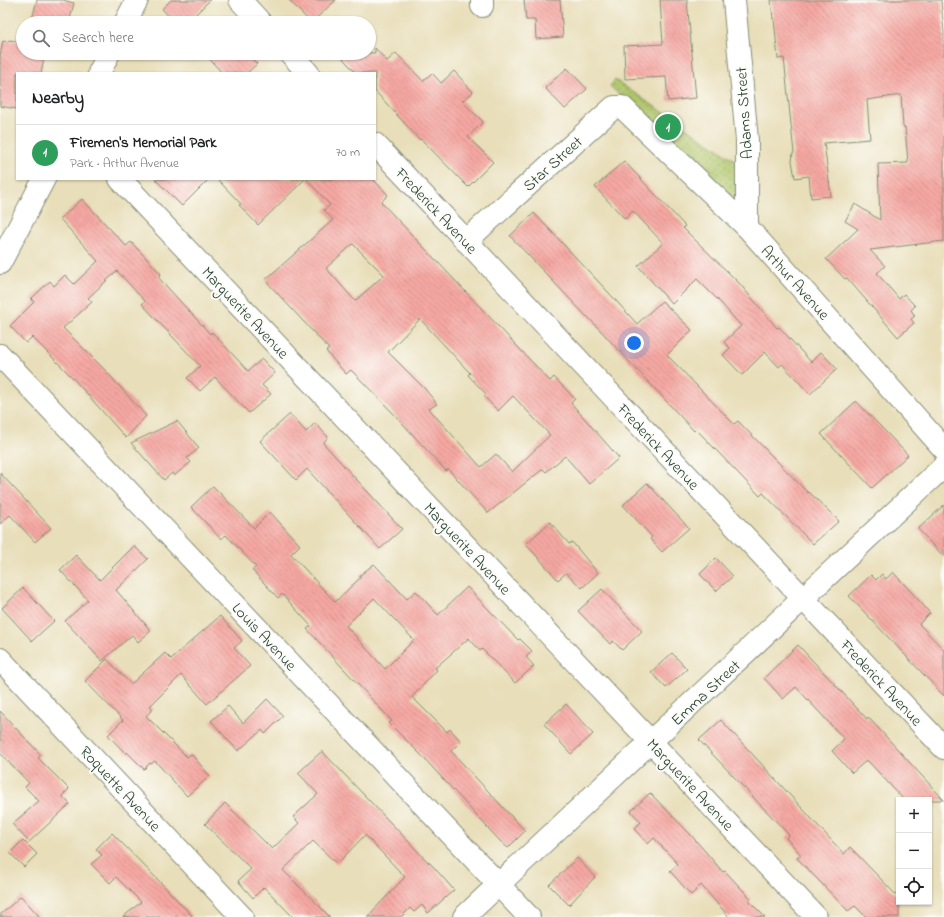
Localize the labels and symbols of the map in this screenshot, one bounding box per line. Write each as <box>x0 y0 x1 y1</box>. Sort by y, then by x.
street label: Adams Street <box>730 65 760 160</box>
pin: 1 <box>655 112 681 142</box>
street label: Star Street <box>518 131 589 198</box>
street label: Frederick Avenue <box>388 162 483 261</box>
street label: Arthur Avenue <box>754 240 835 327</box>
street label: Marguerite Avenue <box>195 262 294 366</box>
your location <box>624 333 644 353</box>
street label: Frederick Avenue <box>610 398 705 497</box>
street label: Marguerite Avenue <box>417 498 516 602</box>
street label: Louis Avenue <box>225 598 302 678</box>
street label: Frederick Avenue <box>833 634 928 733</box>
street label: Emma Street <box>666 654 747 732</box>
street label: Marguerite Avenue <box>640 734 739 838</box>
street label: Roquette Avenue <box>73 741 166 838</box>

